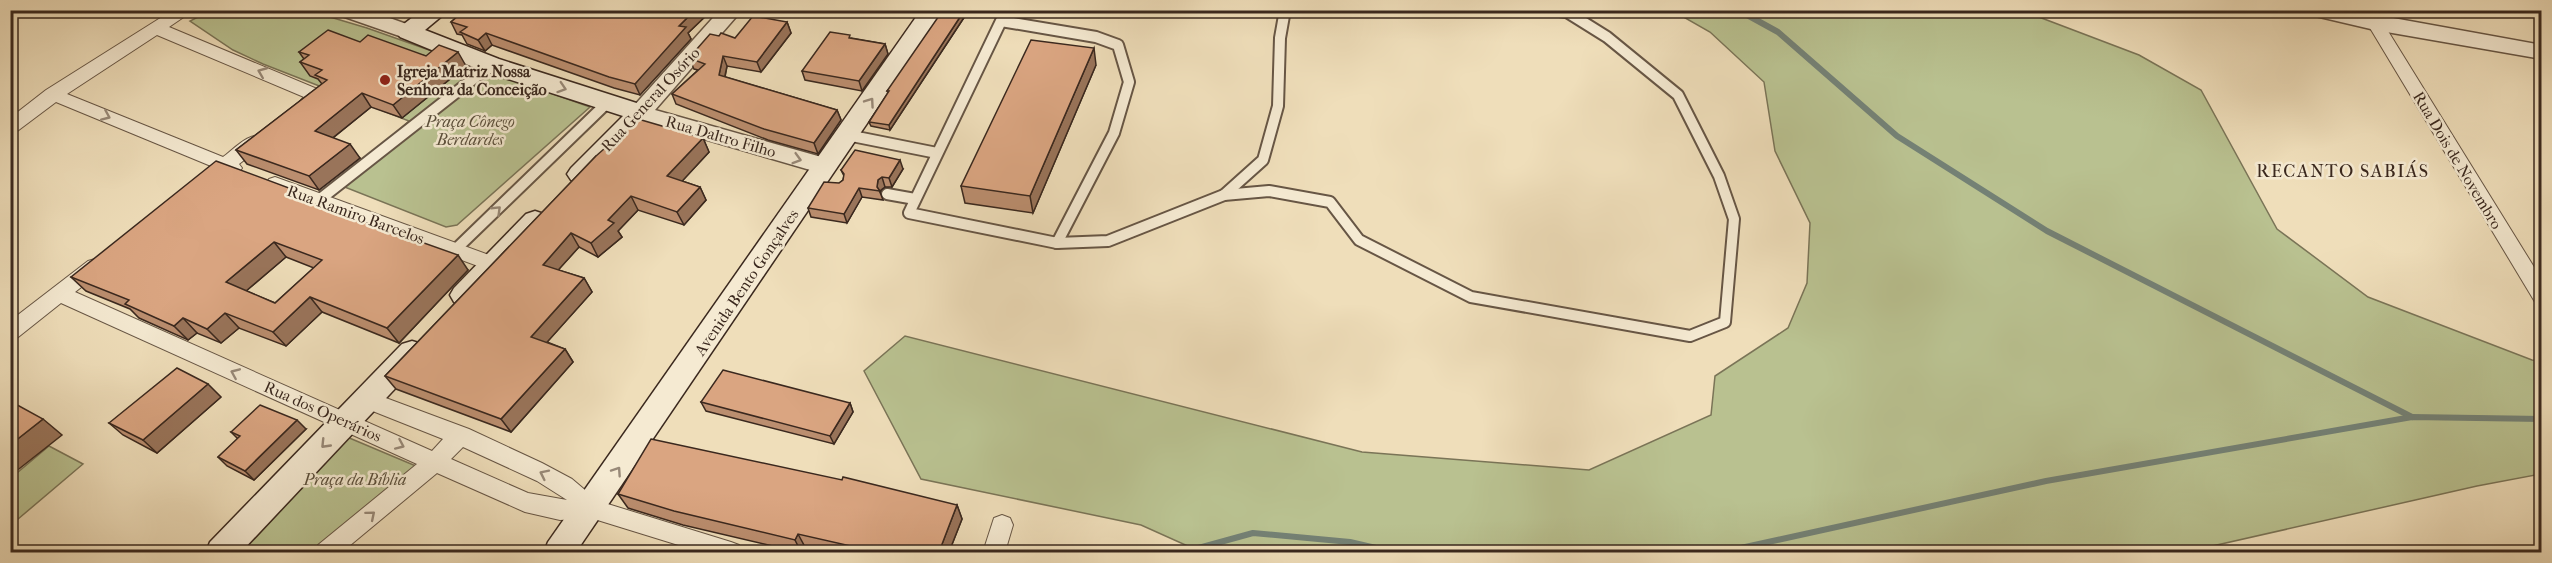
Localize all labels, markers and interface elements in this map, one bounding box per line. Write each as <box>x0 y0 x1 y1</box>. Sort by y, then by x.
street label: Rua General Osório <box>597 43 704 155</box>
place label: Igreja Matriz Nossa Senhora da Conceição <box>397 62 547 100</box>
one-way arrow <box>257 67 268 79</box>
marker: Igreja Matriz Nossa Senhora da Conceição <box>378 73 392 87</box>
one-way arrow <box>556 81 567 93</box>
street label: Rua Dois de Novembro <box>2409 88 2506 233</box>
one-way arrow <box>863 98 874 109</box>
one-way arrow <box>100 109 111 121</box>
park label: Praça Cônego Berdardes <box>424 112 515 149</box>
street label: Rua Daltro Filho <box>664 112 778 161</box>
one-way arrow <box>792 151 802 164</box>
district label: RECANTO SABIÁS <box>2256 160 2430 182</box>
street label: Rua Ramiro Barcelos <box>285 181 427 248</box>
street label: Avenida Bento Gonçalves <box>690 205 803 360</box>
one-way arrow <box>489 206 500 217</box>
one-way arrow <box>230 368 241 380</box>
street label: Rua dos Operários <box>261 377 385 446</box>
one-way arrow <box>321 437 332 447</box>
one-way arrow <box>393 438 404 450</box>
one-way arrow <box>610 466 621 477</box>
park label: Praça da Bíblia <box>303 470 406 489</box>
one-way arrow <box>540 470 551 482</box>
one-way arrow <box>364 511 375 522</box>

